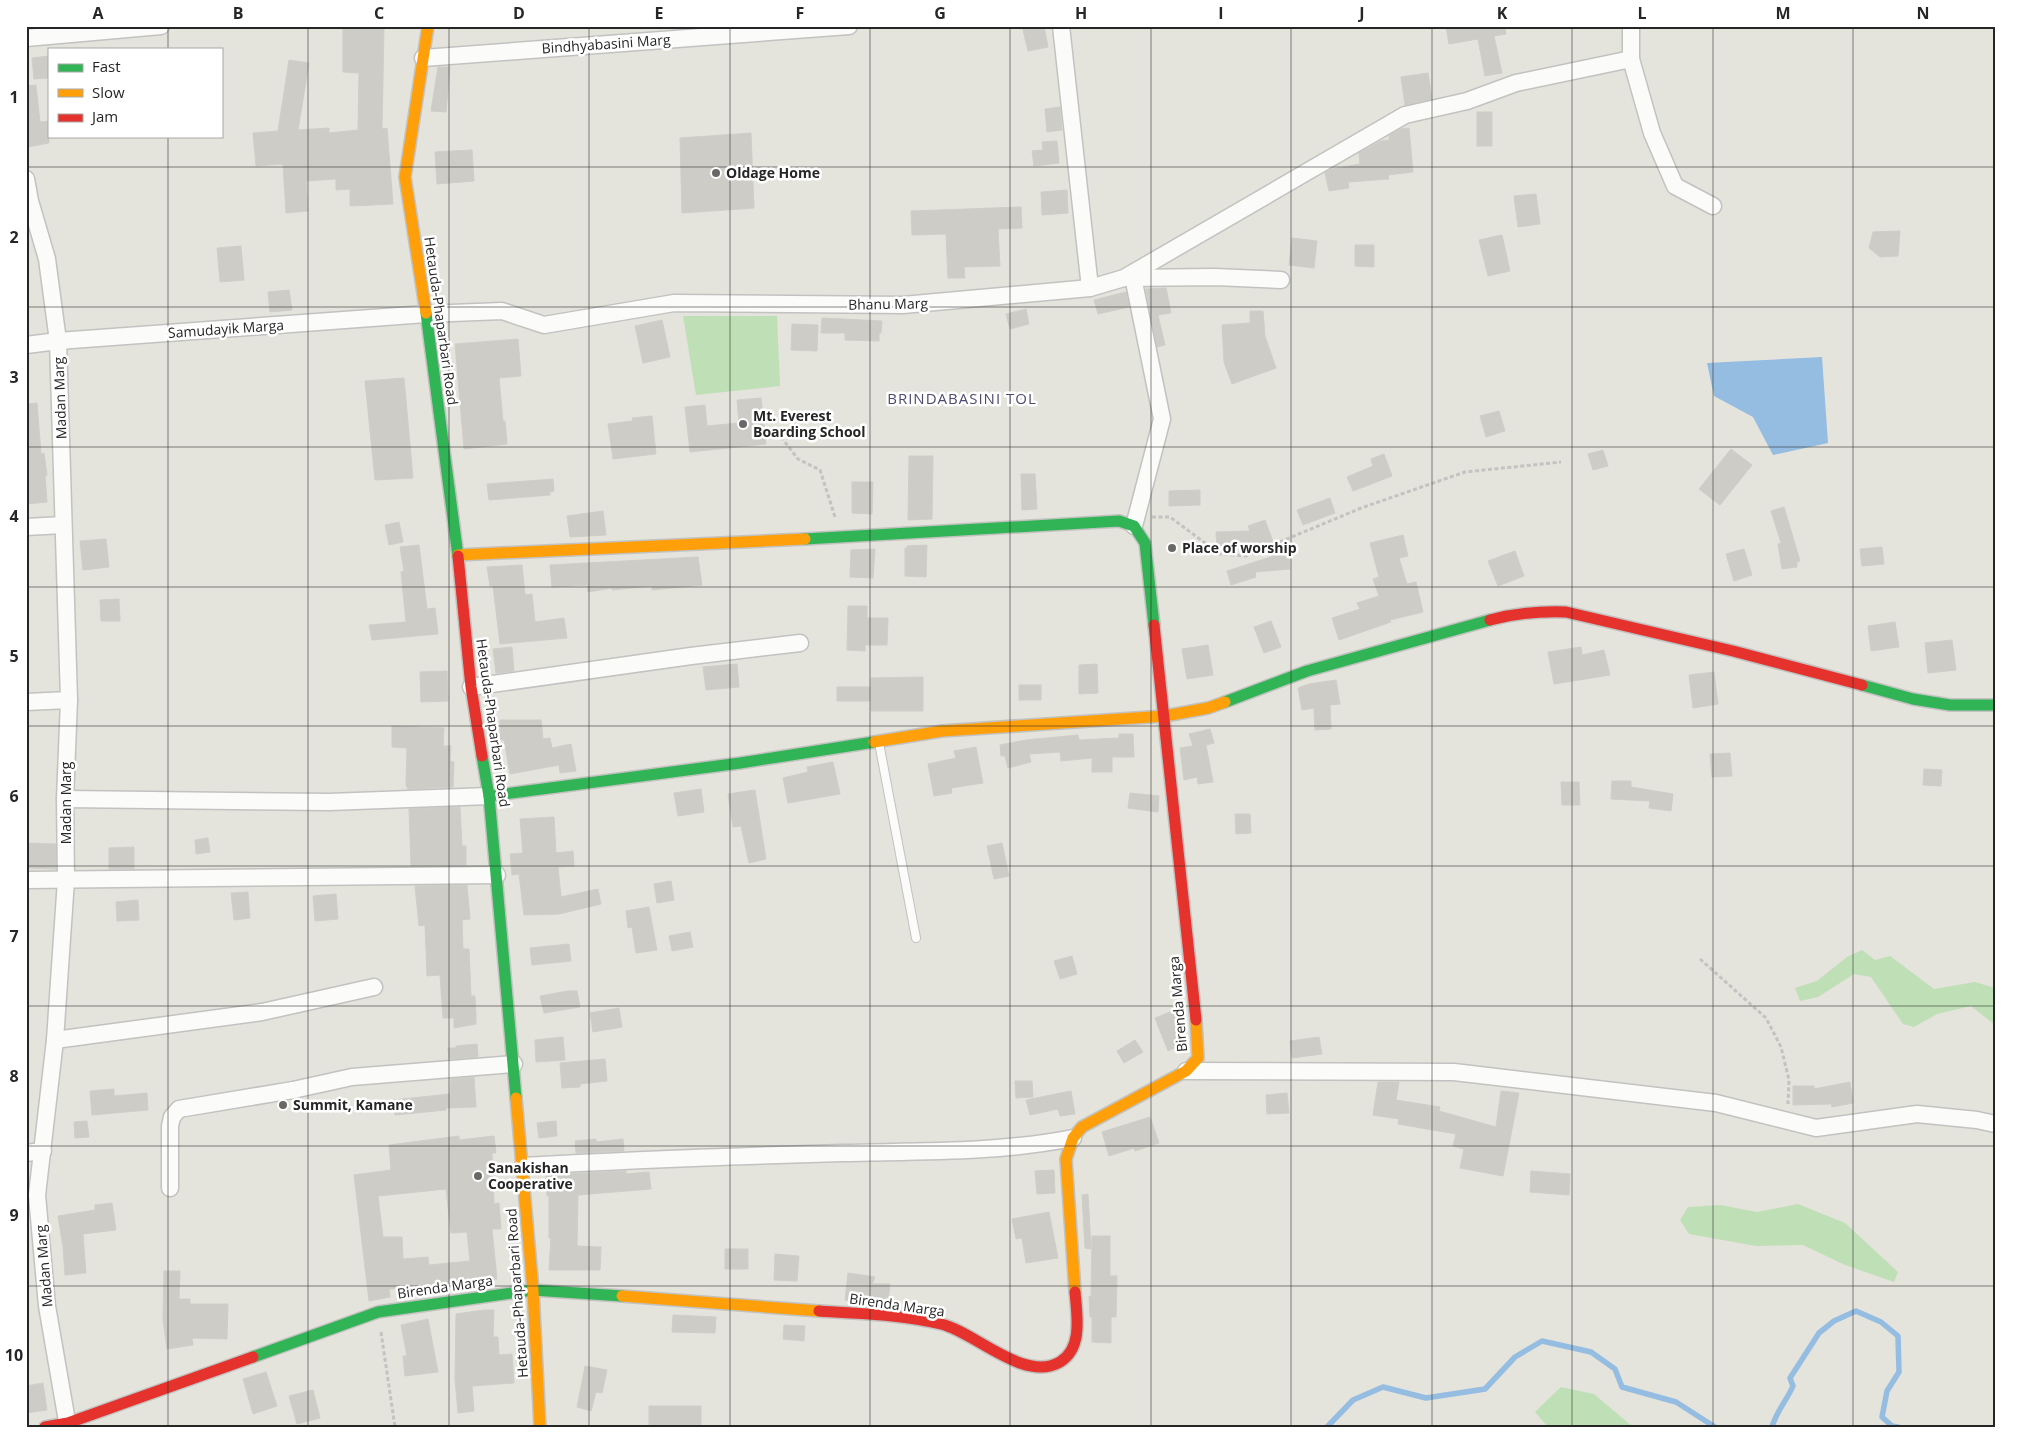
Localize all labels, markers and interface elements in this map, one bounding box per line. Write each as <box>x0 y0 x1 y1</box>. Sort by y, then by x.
text: A <box>92 2 104 24</box>
text: B <box>233 2 243 24</box>
text: C <box>374 2 384 24</box>
text: D <box>513 2 525 24</box>
text: E <box>655 2 664 24</box>
text: F <box>796 2 804 24</box>
text: G <box>934 2 946 24</box>
text: H <box>1075 2 1087 24</box>
text: I <box>1218 2 1224 24</box>
text: J <box>1357 2 1365 24</box>
text: K <box>1497 2 1508 24</box>
text: L <box>1637 2 1647 24</box>
text: M <box>1775 2 1791 24</box>
text: N <box>1916 2 1930 24</box>
street label: Bindhyabasini Marg <box>541 29 671 57</box>
legend <box>48 48 222 138</box>
text: Fast <box>92 56 121 76</box>
text: Slow <box>92 82 125 102</box>
text: 1 <box>9 86 19 108</box>
text: Jam <box>90 106 118 126</box>
place label: Oldage Home <box>726 163 820 182</box>
marker: Oldage Home <box>710 167 722 179</box>
text: 2 <box>9 226 19 248</box>
street label: Hetauda-Phaparbari Road <box>420 235 463 406</box>
street label: Bhanu Marg <box>848 293 929 314</box>
street label: Samudayik Marga <box>167 315 285 342</box>
street label: Madan Marg <box>49 356 70 440</box>
text: 3 <box>9 366 19 388</box>
district label: BRINDABASINI TOL <box>887 388 1037 408</box>
place label: Mt. Everest Boarding School <box>753 406 866 441</box>
marker: Mt. Everest Boarding School <box>737 418 749 430</box>
text: 4 <box>9 505 19 527</box>
place label: Place of worship <box>1182 538 1297 557</box>
marker: Place of worship <box>1166 542 1178 554</box>
street label: Hetauda-Phaparbari Road <box>472 637 515 808</box>
text: 5 <box>9 645 19 667</box>
street label: Madan Marg <box>56 761 75 844</box>
text: 6 <box>9 785 19 807</box>
text: 7 <box>9 925 19 947</box>
street label: Birenda Marga <box>1164 955 1191 1053</box>
text: 8 <box>9 1065 19 1087</box>
place label: Summit, Kamane <box>293 1095 413 1114</box>
marker: Summit, Kamane <box>277 1099 289 1111</box>
place label: Sanakishan Cooperative <box>488 1158 573 1193</box>
marker: Sanakishan Cooperative <box>472 1170 484 1182</box>
text: 9 <box>9 1204 19 1226</box>
street label: Hetauda-Phaparbari Road <box>501 1208 532 1378</box>
street label: Madan Marg <box>30 1224 57 1308</box>
street label: Birenda Marga <box>396 1270 494 1303</box>
street label: Birenda Marga <box>848 1288 946 1321</box>
text: 10 <box>5 1344 23 1366</box>

